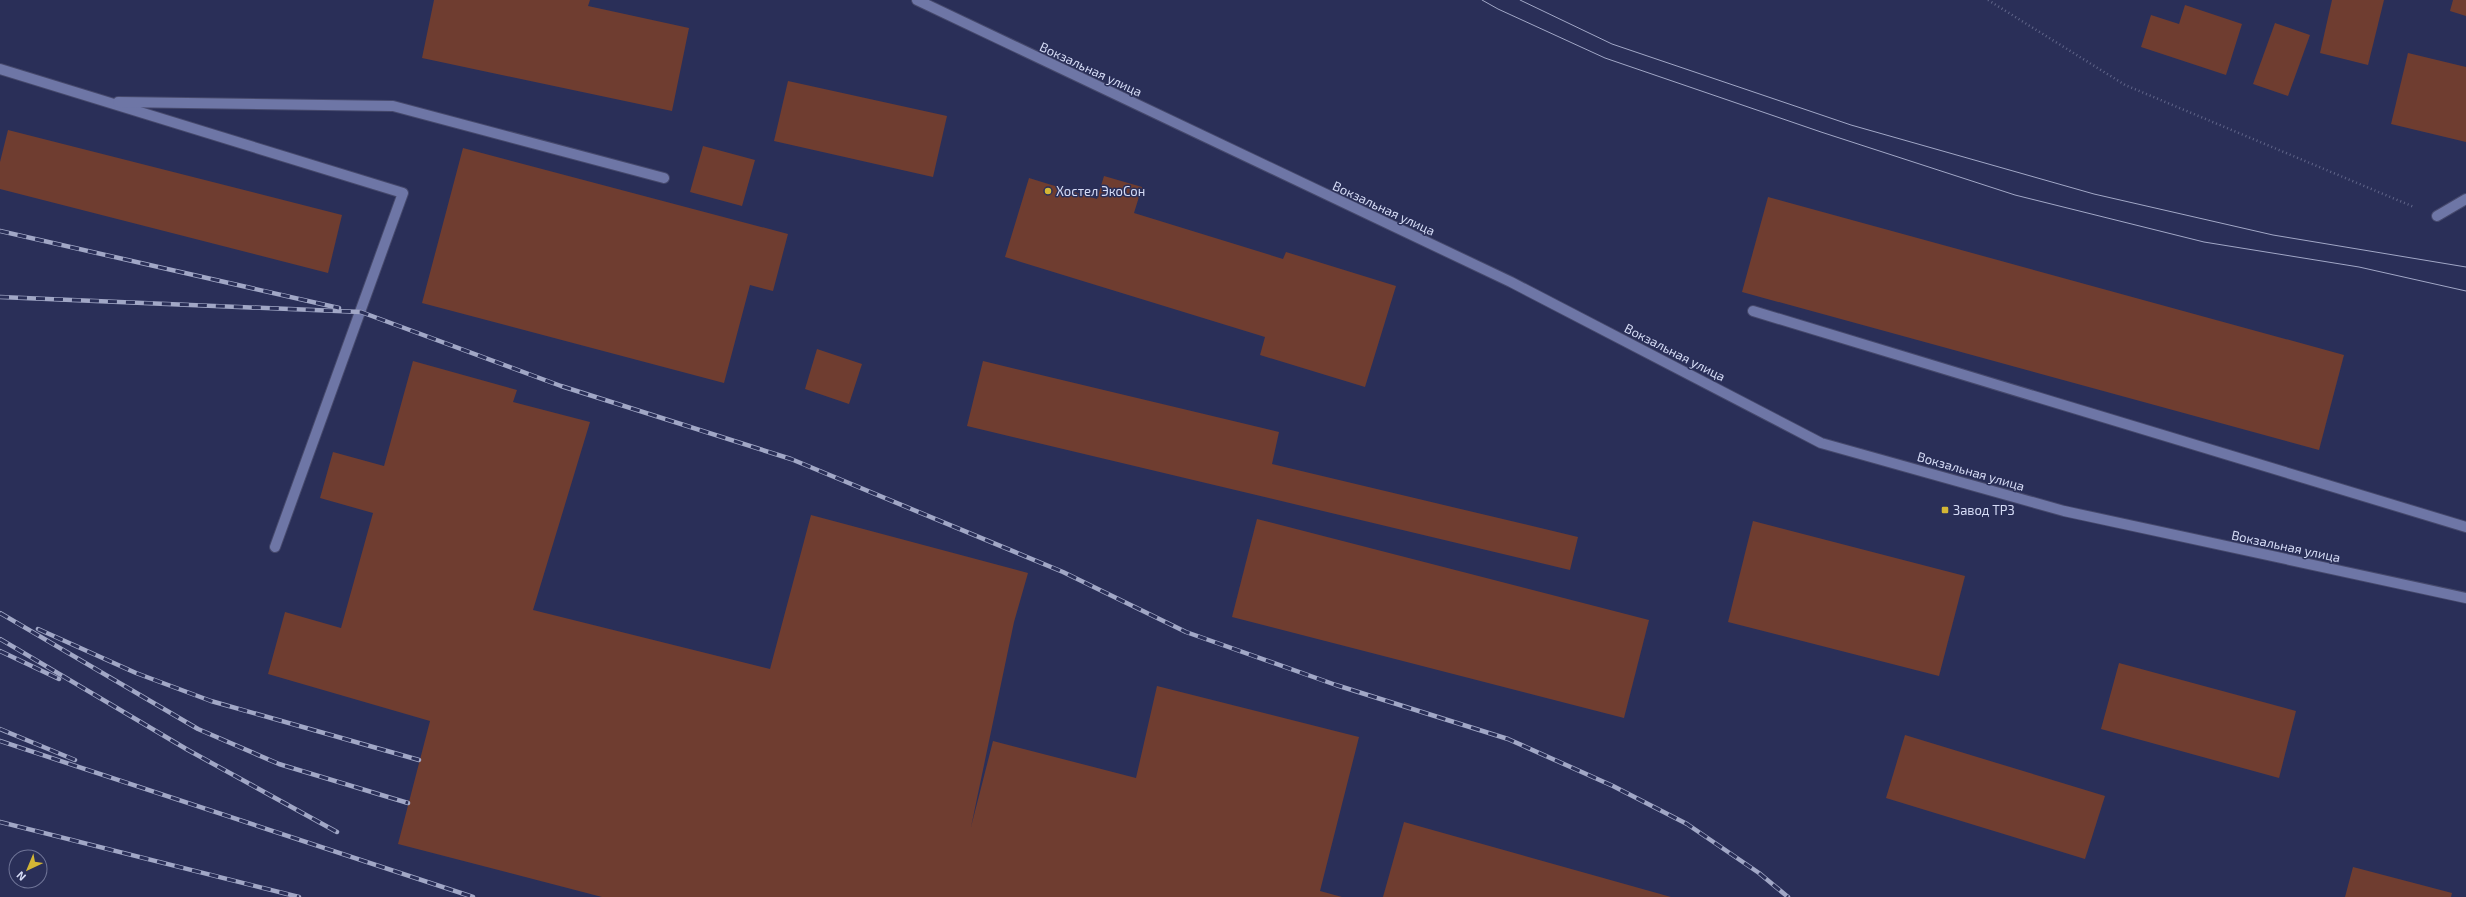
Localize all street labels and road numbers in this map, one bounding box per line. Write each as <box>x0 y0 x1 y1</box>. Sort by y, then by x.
street label: Вокзальная улица <box>1037 38 1145 100</box>
street label: Вокзальная улица <box>1330 177 1438 239</box>
street label: Вокзальная улица <box>1622 320 1728 384</box>
street label: Вокзальная улица <box>1915 448 2027 494</box>
street label: Вокзальная улица <box>2230 527 2342 565</box>

